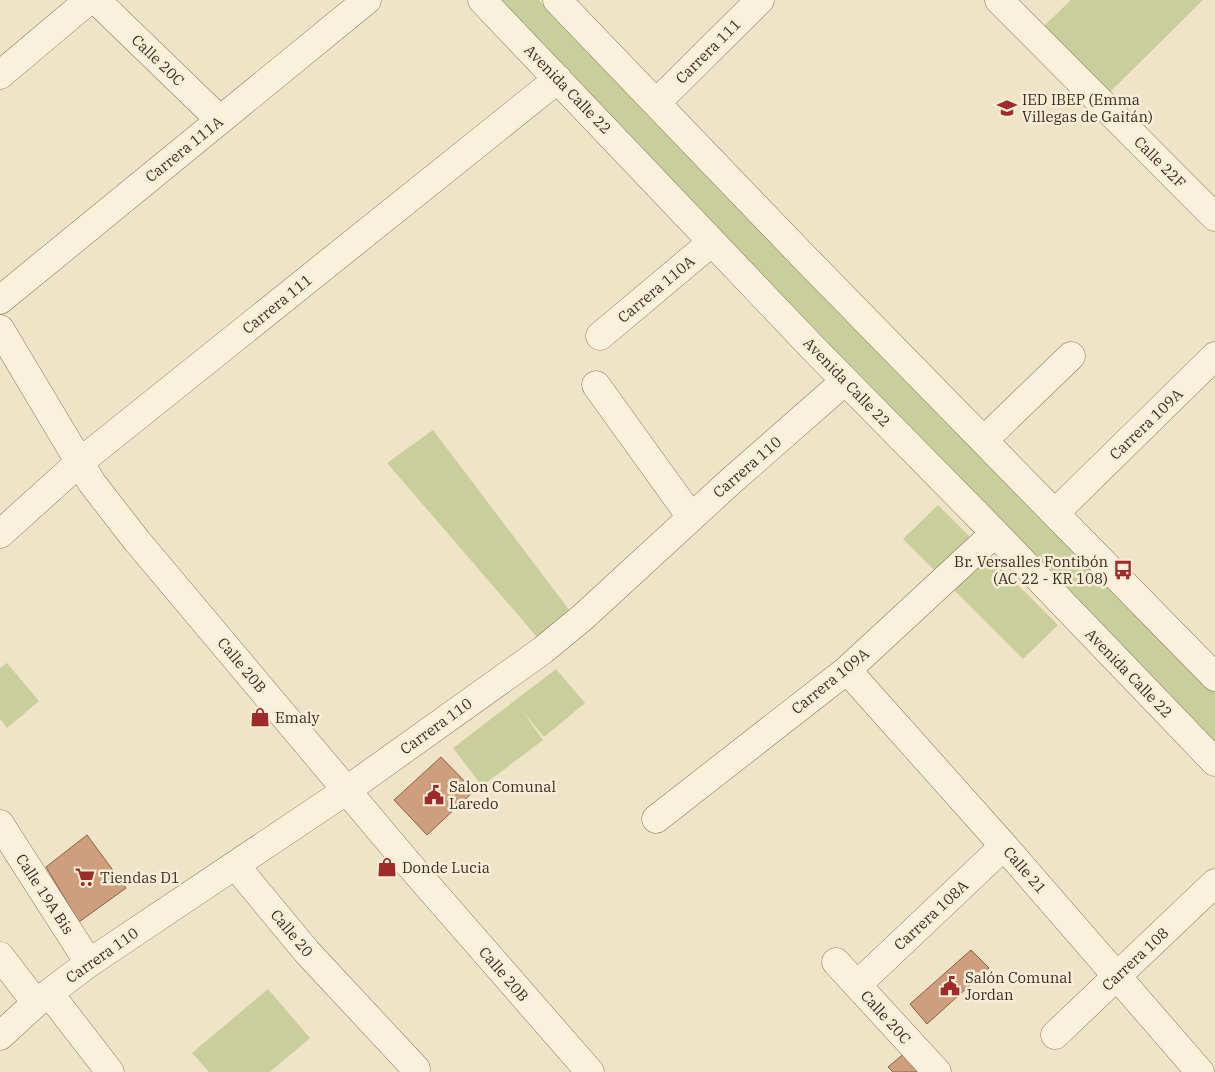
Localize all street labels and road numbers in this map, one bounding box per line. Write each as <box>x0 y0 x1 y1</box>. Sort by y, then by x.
street label: Carrera 111 <box>671 14 745 88</box>
street label: Calle 20C <box>128 30 188 90</box>
street label: Avenida Calle 22 <box>520 40 616 138</box>
street label: Carrera 111A <box>141 111 227 186</box>
street label: Calle 22F <box>1130 132 1190 192</box>
street label: Carrera 110A <box>614 251 699 327</box>
street label: Carrera 111 <box>238 270 316 338</box>
street label: Avenida Calle 22 <box>799 333 895 431</box>
street label: Carrera 109A <box>1105 384 1187 464</box>
street label: Carrera 110 <box>709 432 785 502</box>
street label: Avenida Calle 22 <box>1081 624 1177 722</box>
street label: Calle 20B <box>213 633 271 697</box>
street label: Carrera 109A <box>787 643 873 718</box>
street label: Carrera 110 <box>396 694 476 758</box>
street label: Calle 21 <box>999 843 1051 897</box>
street label: Calle 19A Bis <box>12 850 78 938</box>
street label: Carrera 108A <box>890 875 973 954</box>
street label: Calle 20 <box>267 905 317 961</box>
street label: Carrera 110 <box>62 923 142 987</box>
street label: Carrera 108 <box>1098 923 1172 995</box>
street label: Calle 20B <box>475 943 533 1005</box>
street label: Calle 20C <box>857 986 915 1048</box>

